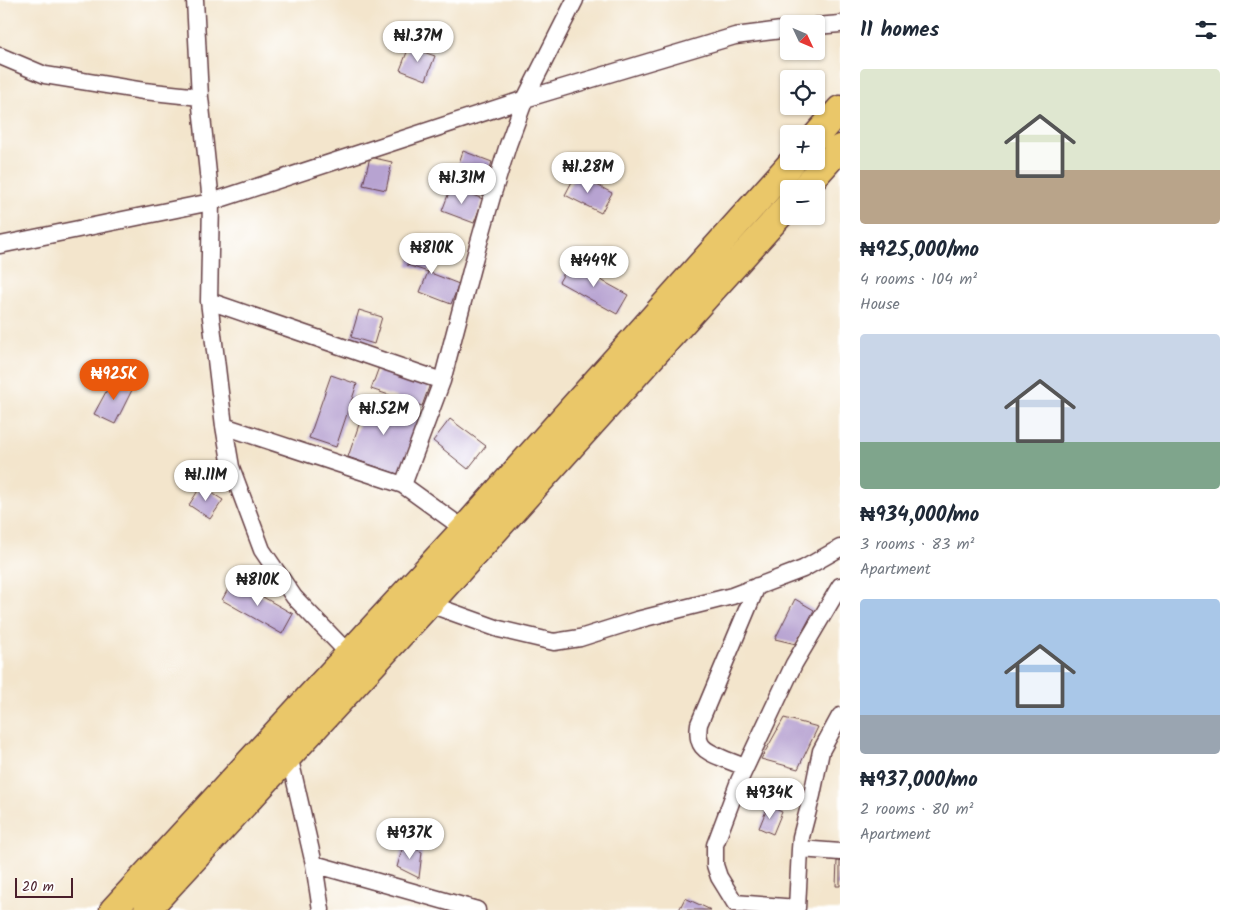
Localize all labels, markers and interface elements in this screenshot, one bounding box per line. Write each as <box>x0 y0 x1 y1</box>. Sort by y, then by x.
text: 11 homes <box>860 14 939 47</box>
north arrow <box>780 15 825 60</box>
map controls <box>780 15 825 225</box>
icon: filters <box>1192 16 1220 44</box>
pin: ₦1.37M <box>377 20 459 63</box>
text: ₦1.37M <box>394 24 442 49</box>
button: locate <box>780 70 825 115</box>
icon: home <box>995 101 1085 191</box>
button: + <box>780 125 825 170</box>
pin: ₦1.28M <box>547 152 629 194</box>
text: ₦1.28M <box>562 155 614 180</box>
pin: ₦1.31M <box>421 162 503 205</box>
text: ₦1.31M <box>439 166 485 191</box>
button: − <box>780 180 825 225</box>
pin: ₦810K <box>397 232 467 275</box>
text: ₦925,000/mo <box>860 234 979 267</box>
text: ₦810K <box>410 236 454 261</box>
pin: ₦449K <box>559 246 629 288</box>
text: ₦449K <box>571 249 617 274</box>
text: 4 rooms · 104 m² <box>860 267 977 292</box>
text: House <box>860 292 900 317</box>
pin: ₦925K <box>79 358 149 401</box>
text: ₦925K <box>91 362 137 387</box>
icon: home <box>995 366 1085 456</box>
pin: ₦1.52M <box>343 394 425 436</box>
text: ₦1.52M <box>359 397 409 422</box>
pin: ₦1.11M <box>165 460 247 502</box>
text: ₦1.11M <box>185 463 227 488</box>
text: ₦934,000/mo <box>860 499 979 532</box>
text: 3 rooms · 83 m² <box>860 532 974 557</box>
text: Apartment <box>860 557 931 582</box>
pin: ₦810K <box>223 564 293 607</box>
text: ₦810K <box>236 568 280 593</box>
icon: home <box>995 631 1085 721</box>
text: ₦937,000/mo <box>860 764 978 797</box>
pin: ₦934K <box>735 778 805 820</box>
text: ₦934K <box>747 781 793 806</box>
text: 2 rooms · 80 m² <box>860 797 973 822</box>
pin: ₦937K <box>375 818 445 860</box>
text: ₦937K <box>387 821 433 846</box>
text: Apartment <box>860 822 931 847</box>
scale bar <box>15 875 72 898</box>
text: 20 m <box>22 876 54 898</box>

